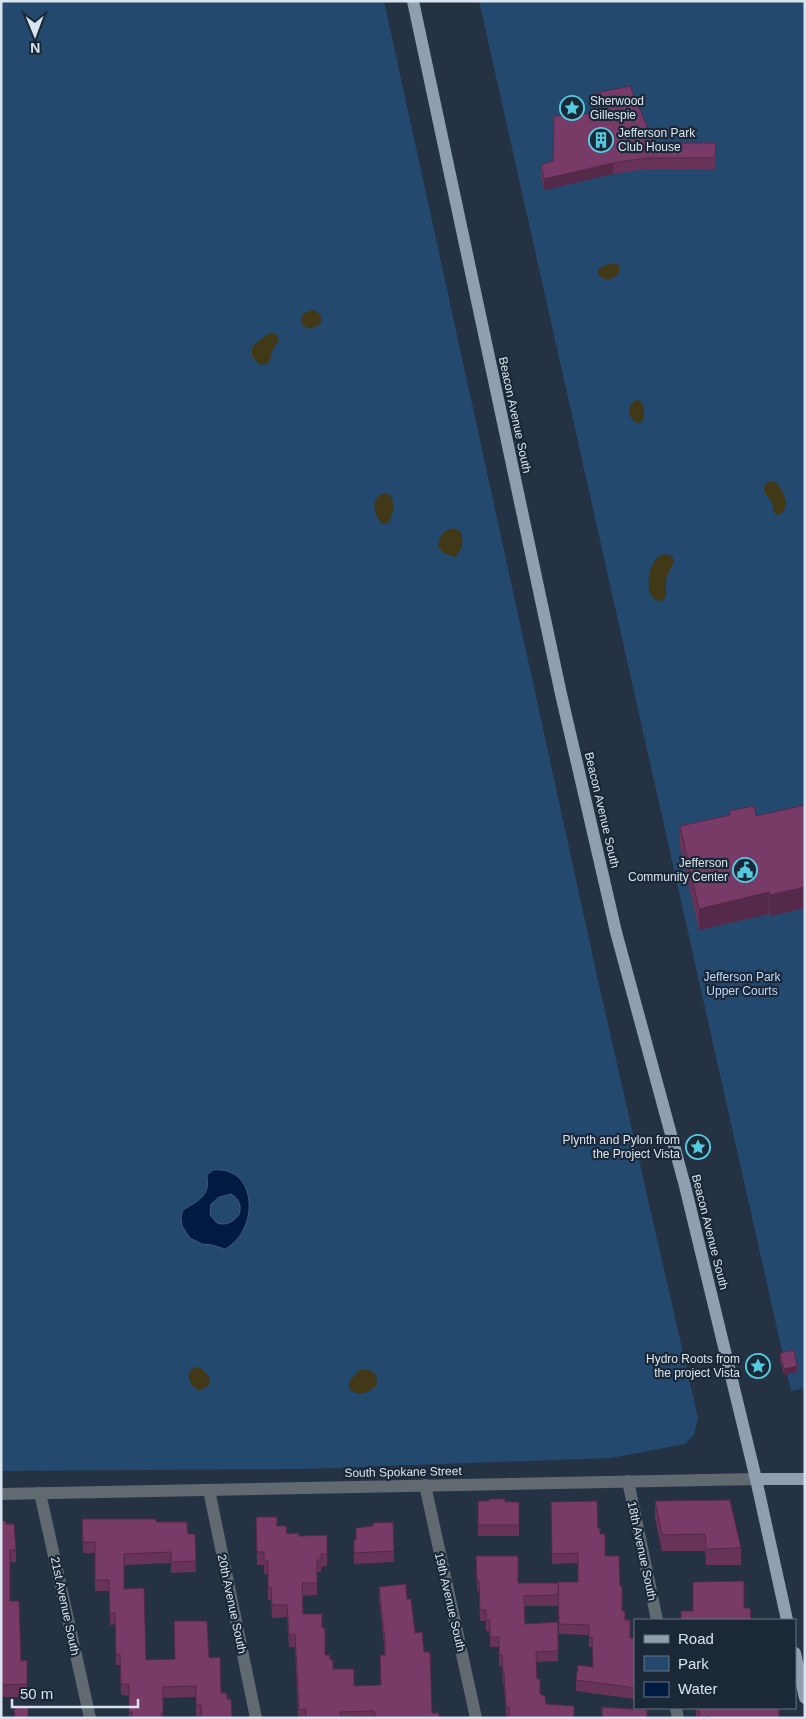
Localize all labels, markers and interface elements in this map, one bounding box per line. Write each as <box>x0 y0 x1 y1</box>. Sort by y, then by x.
north arrow <box>10 10 60 60</box>
text: N <box>30 40 40 56</box>
place label: Sherwood Gillespie <box>590 94 644 122</box>
place icon: Sherwood Gillespie <box>559 95 585 121</box>
place label: Jefferson Park Club House <box>618 126 696 154</box>
building icon: Jefferson Park Club House <box>588 127 614 153</box>
street label: Beacon Avenue South <box>496 356 534 474</box>
street label: Beacon Avenue South <box>582 751 622 869</box>
place label: Jefferson Community Center <box>628 856 728 884</box>
public building icon: Jefferson Community Center <box>732 857 758 883</box>
park label: Jefferson Park Upper Courts <box>703 970 782 998</box>
place label: Plynth and Pylon from the Project Vista <box>563 1133 680 1161</box>
place icon: Plynth and Pylon from the Project Vista <box>685 1134 711 1160</box>
street label: Beacon Avenue South <box>689 1173 731 1291</box>
place label: Hydro Roots from the project Vista <box>646 1352 740 1380</box>
place icon: Hydro Roots from the project Vista <box>745 1353 771 1379</box>
street label: South Spokane Street <box>344 1464 462 1480</box>
street label: 18th Avenue South <box>625 1500 659 1602</box>
street label: 19th Avenue South <box>432 1551 468 1653</box>
street label: 20th Avenue South <box>215 1553 249 1655</box>
street label: 21st Avenue South <box>48 1555 82 1657</box>
legend <box>634 1619 796 1709</box>
text: Road <box>678 1630 714 1647</box>
text: Park <box>678 1655 709 1672</box>
scale bar <box>12 1676 139 1708</box>
text: Water <box>678 1680 717 1697</box>
text: 50 m <box>20 1685 53 1702</box>

